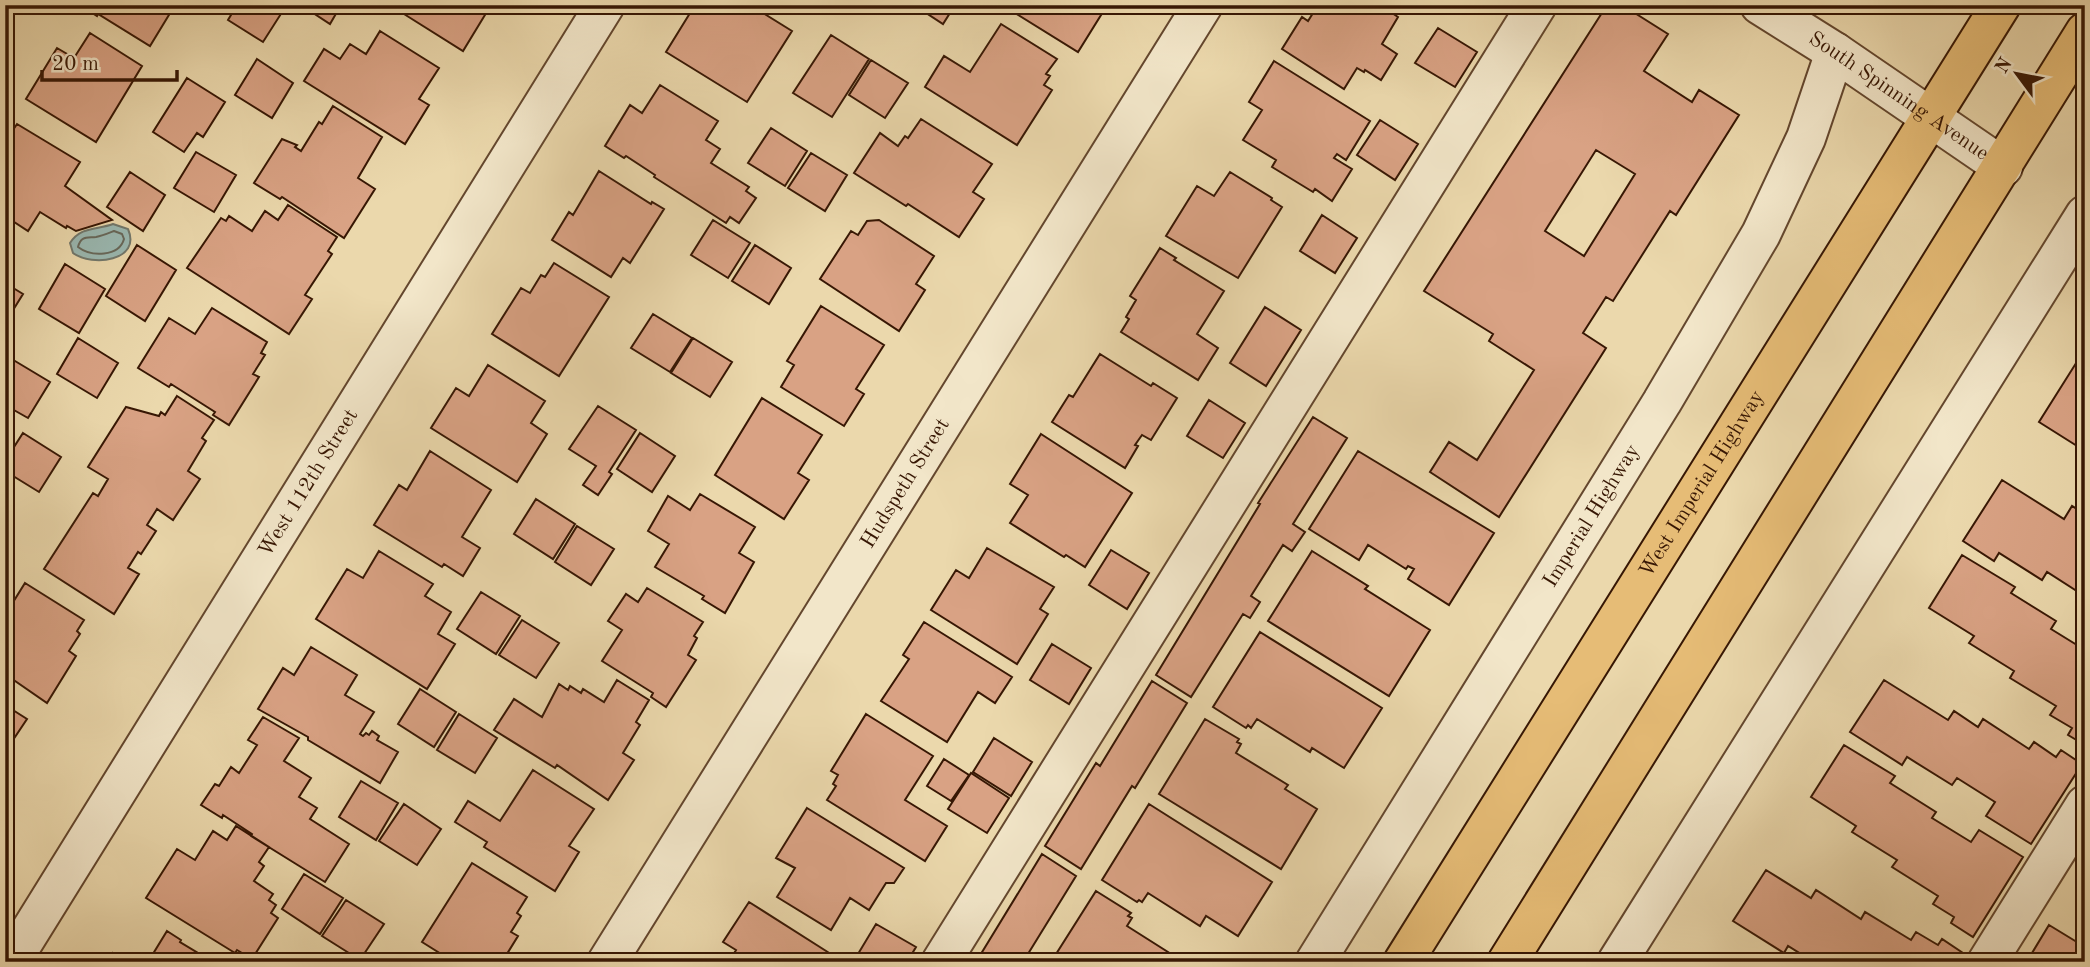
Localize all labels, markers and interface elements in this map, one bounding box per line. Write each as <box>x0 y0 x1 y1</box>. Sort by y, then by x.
street label: South Spinning Avenue <box>1805 28 1993 164</box>
scale bar <box>42 38 177 82</box>
north arrow <box>1982 38 2052 108</box>
text: 20 m <box>52 54 99 75</box>
text: N <box>1993 55 2017 78</box>
street label: West Imperial Highway <box>1636 387 1768 581</box>
street label: West 112th Street <box>255 405 362 560</box>
street label: Hudspeth Street <box>857 415 953 552</box>
street label: Imperial Highway <box>1540 441 1644 591</box>

